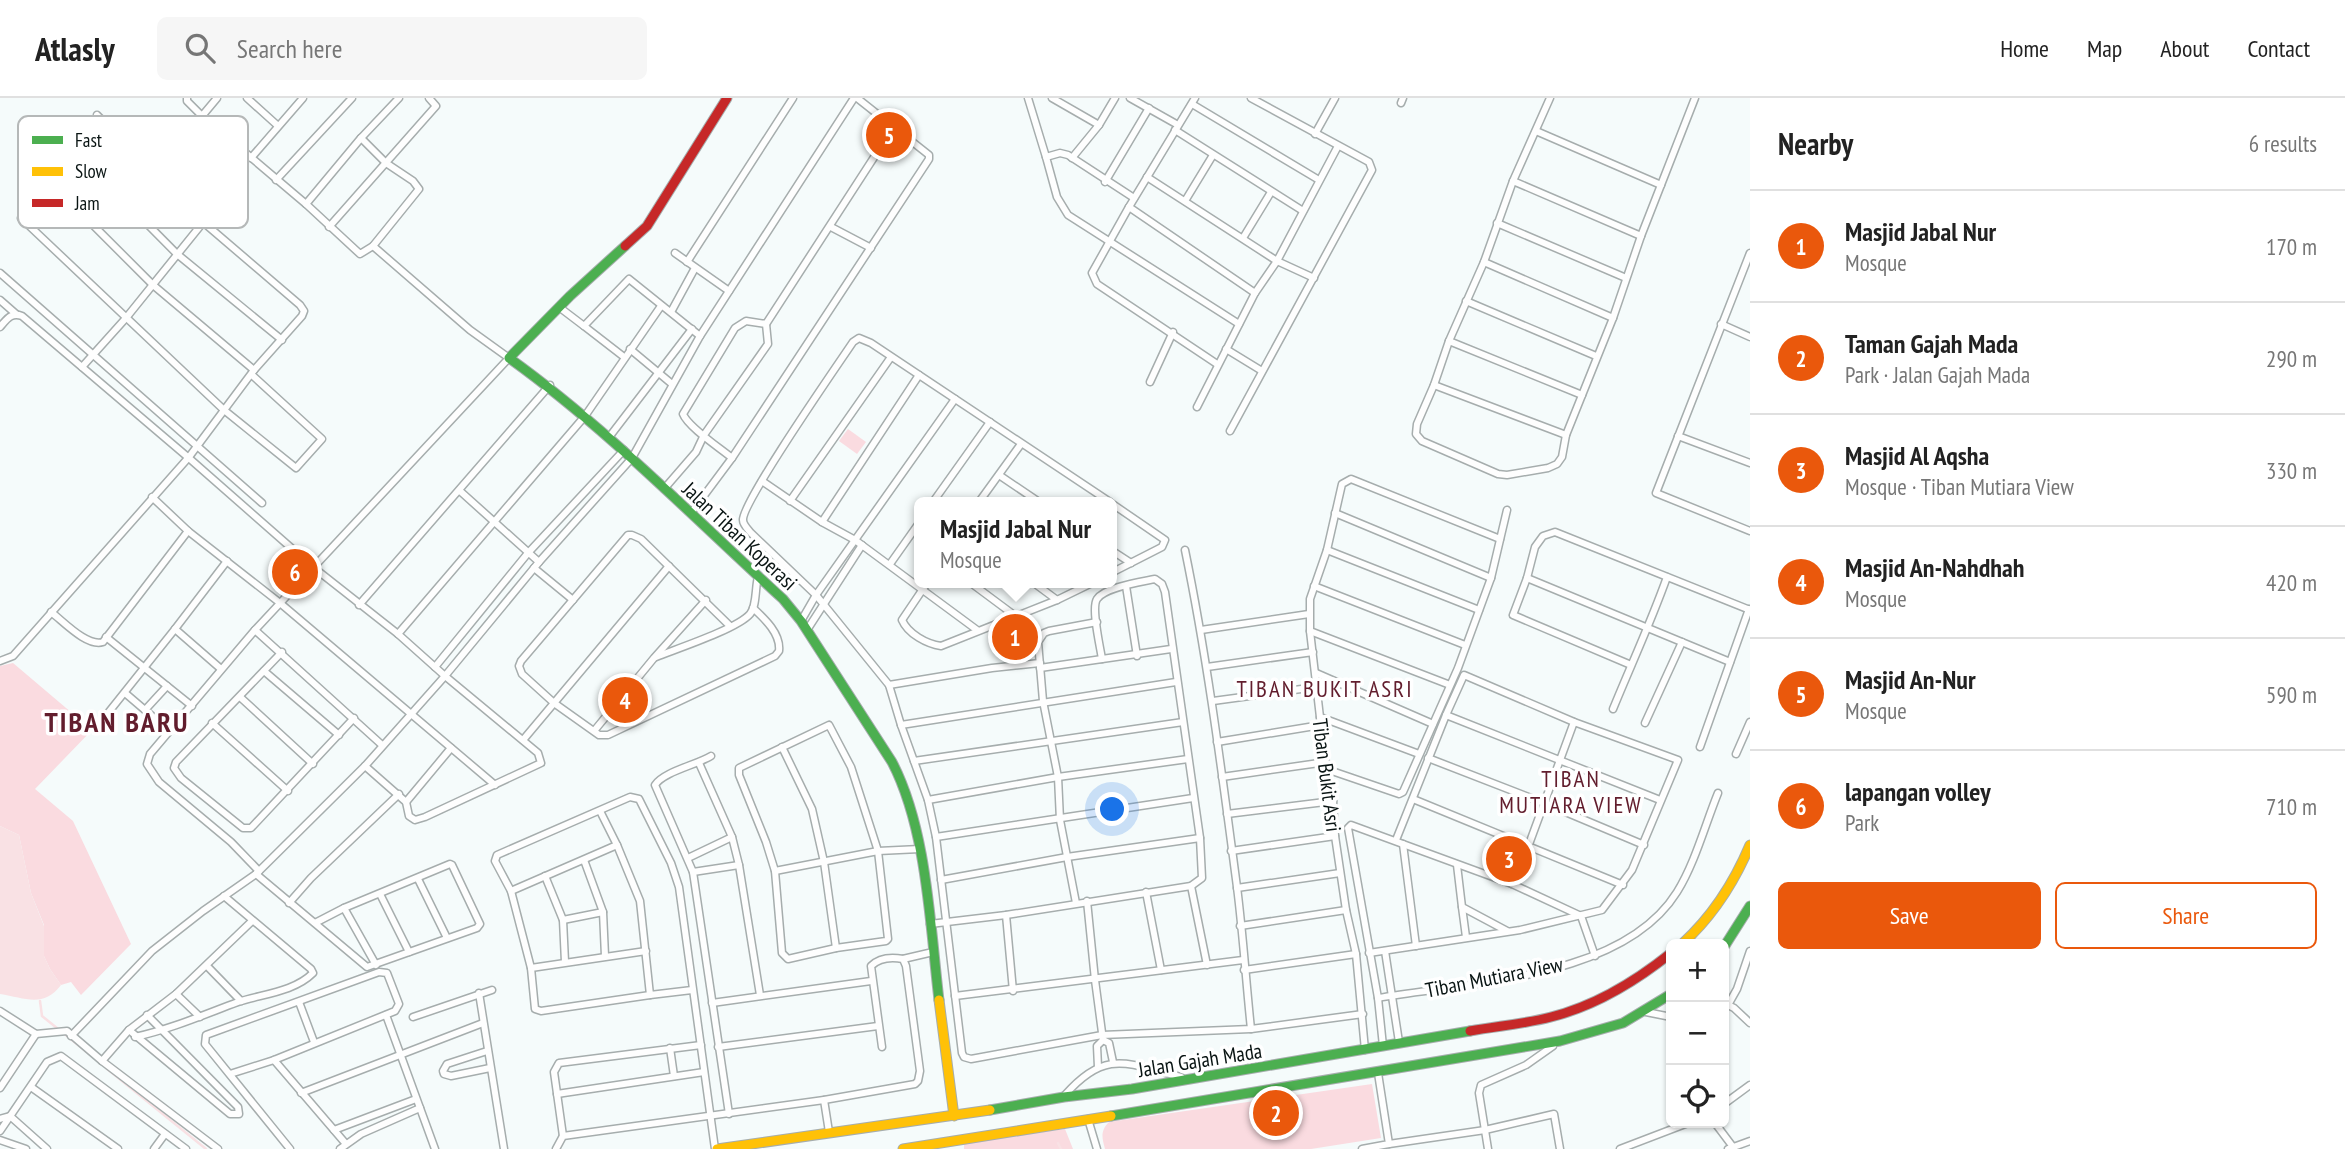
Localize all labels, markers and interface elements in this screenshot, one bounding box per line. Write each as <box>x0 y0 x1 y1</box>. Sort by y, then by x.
search box <box>157 17 647 80</box>
text: Atlasly <box>35 27 115 70</box>
icon: search <box>181 29 219 67</box>
text: Search here <box>237 32 342 65</box>
text: Home <box>2000 33 2049 64</box>
text: Map <box>2087 33 2122 64</box>
text: About <box>2160 33 2209 64</box>
text: Contact <box>2247 33 2310 64</box>
pin: 5 <box>866 109 912 161</box>
legend <box>18 116 248 228</box>
text: Nearby <box>1778 124 1853 163</box>
text: Fast <box>75 128 103 152</box>
text: 6 results <box>2249 129 2317 158</box>
text: Slow <box>75 159 108 183</box>
text: Jam <box>74 191 100 215</box>
text: Masjid Jabal Nur <box>1845 215 1996 248</box>
text: 1 <box>1796 232 1807 261</box>
text: 170 m <box>2266 232 2317 261</box>
text: Mosque <box>1845 248 1907 277</box>
text: Taman Gajah Mada <box>1845 327 2018 360</box>
text: 2 <box>1796 344 1807 373</box>
text: 290 m <box>2266 344 2317 373</box>
text: Park · Jalan Gajah Mada <box>1845 360 2030 389</box>
text: Masjid Al Aqsha <box>1845 439 1989 472</box>
text: 3 <box>1796 456 1807 485</box>
text: 330 m <box>2266 456 2317 485</box>
text: Mosque · Tiban Mutiara View <box>1845 472 2074 501</box>
street label: Jalan Tiban Koperasi <box>676 475 803 596</box>
popup <box>914 497 1117 588</box>
text: Masjid Jabal Nur <box>940 512 1091 545</box>
text: Mosque <box>940 545 1002 574</box>
pin: 6 <box>272 546 318 598</box>
text: Masjid An-Nahdhah <box>1845 551 2024 584</box>
text: 4 <box>1796 568 1807 597</box>
text: 420 m <box>2266 568 2317 597</box>
text: Mosque <box>1845 584 1907 613</box>
pin: 1 <box>992 611 1038 663</box>
text: Masjid An-Nur <box>1845 663 1976 696</box>
pin: 4 <box>602 674 648 726</box>
district label: TIBAN BUKIT ASRI <box>1236 674 1414 703</box>
text: 5 <box>1796 680 1807 709</box>
text: 590 m <box>2266 680 2317 709</box>
text: Mosque <box>1845 696 1907 725</box>
district label: TIBAN BARU <box>45 703 189 740</box>
street label: Tiban Bukit Asri <box>1307 717 1347 833</box>
district label: TIBAN MUTIARA VIEW <box>1499 764 1643 819</box>
text: lapangan volley <box>1845 775 1991 808</box>
your location <box>1095 792 1129 826</box>
text: 6 <box>1796 792 1807 821</box>
text: 710 m <box>2266 792 2317 821</box>
text: Park <box>1845 808 1879 837</box>
pin: 3 <box>1486 833 1532 885</box>
button: Save <box>1778 882 2041 949</box>
button: Share <box>2055 882 2317 949</box>
map controls <box>1666 939 1729 1128</box>
button: + <box>1666 939 1729 1002</box>
street label: Tiban Mutiara View <box>1423 950 1566 1004</box>
button: − <box>1666 1002 1729 1065</box>
street label: Jalan Gajah Mada <box>1135 1037 1264 1083</box>
button: locate <box>1666 1065 1729 1128</box>
pin: 2 <box>1253 1087 1299 1139</box>

